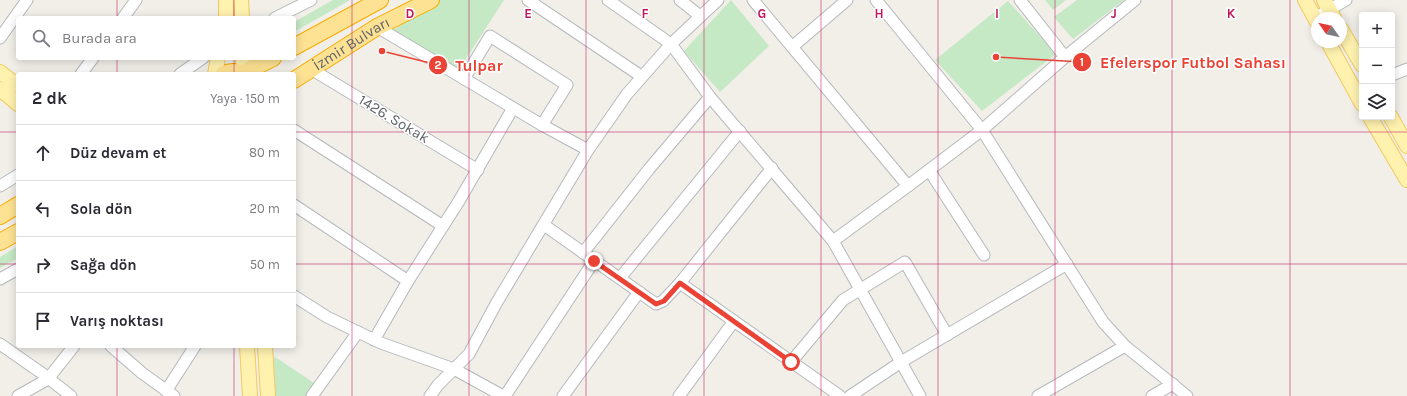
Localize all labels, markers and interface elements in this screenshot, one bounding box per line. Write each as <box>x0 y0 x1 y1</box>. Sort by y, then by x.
text: D <box>406 6 415 21</box>
text: E <box>524 6 532 21</box>
text: F <box>641 6 649 21</box>
text: G <box>758 6 766 21</box>
text: H <box>874 6 884 21</box>
text: I <box>995 6 999 21</box>
text: J <box>1111 6 1117 21</box>
text: K <box>1227 6 1236 21</box>
north arrow <box>1311 12 1347 48</box>
map controls <box>1359 12 1395 120</box>
button: + <box>1359 12 1395 48</box>
street label: İzmir Bulvarı <box>310 13 393 74</box>
search box <box>16 16 296 60</box>
icon: search <box>30 27 52 49</box>
text: Burada ara <box>62 29 137 47</box>
callout: Efelerspor Futbol Sahası <box>1072 48 1294 76</box>
button: − <box>1359 48 1395 84</box>
callout: Tulpar <box>428 51 511 79</box>
text: Efelerspor Futbol Sahası <box>1100 53 1286 72</box>
text: 1 <box>1080 55 1084 69</box>
text: Tulpar <box>455 56 503 75</box>
text: 2 <box>434 58 442 72</box>
button: layers <box>1359 84 1395 120</box>
text: 2 dk <box>32 88 67 108</box>
text: Yaya · 150 m <box>210 91 280 106</box>
street label: 1426. Sokak <box>355 91 433 147</box>
icon: ahead <box>32 142 54 164</box>
text: Düz devam et <box>70 144 167 162</box>
text: 80 m <box>249 145 280 160</box>
icon: left <box>32 198 54 220</box>
text: Sola dön <box>70 200 132 218</box>
text: 20 m <box>250 201 280 216</box>
route end <box>585 252 603 270</box>
icon: right <box>32 254 54 276</box>
text: Sağa dön <box>70 256 137 274</box>
text: 50 m <box>250 257 280 272</box>
icon: arrive <box>32 310 54 332</box>
text: Varış noktası <box>70 312 164 330</box>
route start <box>782 353 800 371</box>

